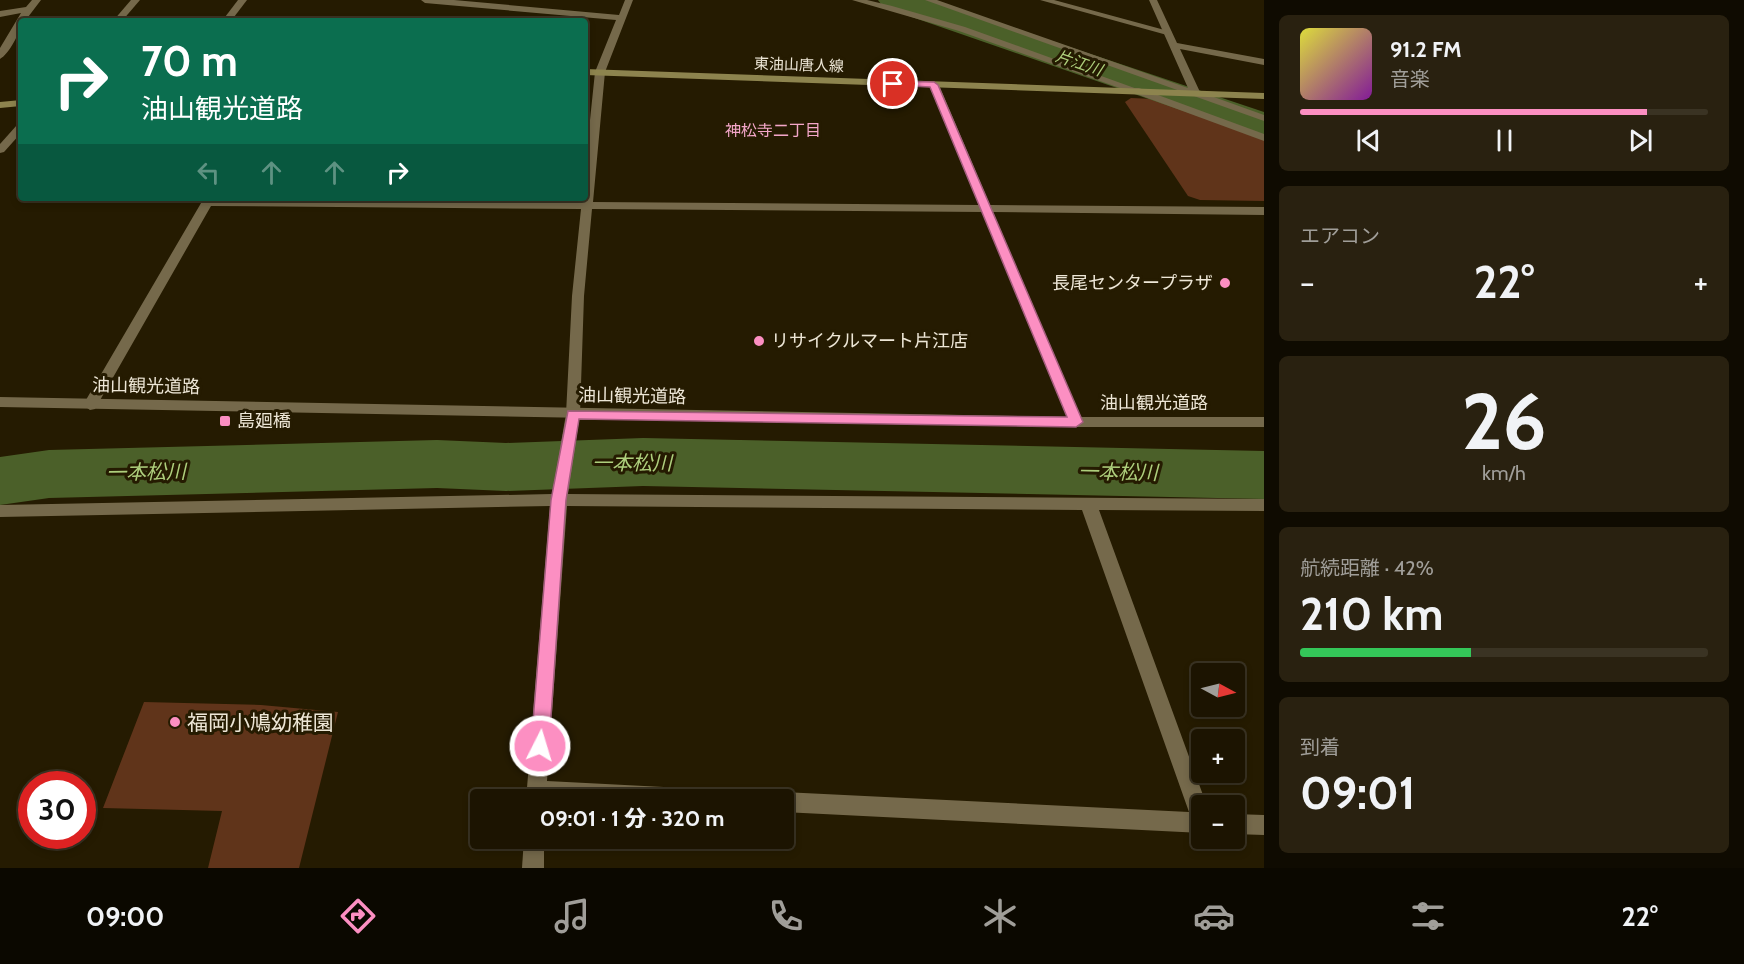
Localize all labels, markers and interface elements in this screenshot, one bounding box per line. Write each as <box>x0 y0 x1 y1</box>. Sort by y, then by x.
text: 70 m <box>141 35 238 87</box>
text: 91.2 FM <box>1390 36 1461 63</box>
icon: right <box>42 42 120 120</box>
water label: 片江川 <box>1053 46 1107 80</box>
street label: 東油山唐人線 <box>754 54 844 76</box>
pin <box>867 58 918 109</box>
icon: arrive <box>876 67 909 100</box>
text: 音楽 <box>1390 67 1430 91</box>
text: 油山観光道路 <box>141 92 303 125</box>
district label: 神松寺二丁目 <box>725 121 821 140</box>
icon: previous <box>1352 124 1385 157</box>
icon: pause <box>1488 124 1521 157</box>
icon: next <box>1624 124 1657 157</box>
icon: left <box>192 156 225 189</box>
icon: ahead <box>255 156 288 189</box>
icon: ahead <box>318 156 351 189</box>
icon: right <box>381 156 414 189</box>
text: エアコン <box>1300 224 1380 248</box>
text: 22° <box>1474 255 1534 309</box>
text: − <box>1300 262 1315 302</box>
text: + <box>1693 262 1708 302</box>
place label: 長尾センタープラザ <box>1052 272 1213 294</box>
marker: 長尾センタープラザ <box>1218 276 1232 290</box>
place label: リサイクルマート片江店 <box>771 330 968 352</box>
marker: リサイクルマート片江店 <box>752 334 766 348</box>
street label: 油山観光道路 <box>92 374 200 398</box>
text: 26 <box>1461 374 1547 469</box>
street label: 油山観光道路 <box>578 384 686 408</box>
street label: 油山観光道路 <box>1100 392 1208 414</box>
place label: 島廻橋 <box>237 410 291 432</box>
marker: 島廻橋 <box>218 414 232 428</box>
water label: 一本松川 <box>592 451 674 475</box>
water label: 一本松川 <box>106 459 188 485</box>
water label: 一本松川 <box>1078 459 1160 485</box>
text: km/h <box>1482 461 1526 485</box>
text: 航続距離 · 42% <box>1300 556 1434 580</box>
text: 210 km <box>1300 587 1443 641</box>
north arrow <box>1191 663 1245 717</box>
map controls <box>1191 663 1245 849</box>
place label: 福岡小鳩幼稚園 <box>187 710 334 735</box>
position arrow <box>508 714 572 778</box>
marker: 福岡小鳩幼稚園 <box>168 715 182 729</box>
button: + <box>1191 729 1245 783</box>
text: 到着 <box>1300 735 1340 759</box>
text: 09:01 <box>1300 766 1415 820</box>
speed limit sign: 30 <box>18 771 96 849</box>
button: − <box>1191 795 1245 849</box>
text: 09:01 · 1 分 · 320 m <box>540 805 724 832</box>
icon: directions <box>337 895 379 937</box>
icon: music <box>551 895 593 937</box>
icon: phone <box>765 895 807 937</box>
icon: climate <box>979 895 1021 937</box>
icon: car <box>1193 895 1235 937</box>
icon: filters <box>1407 895 1449 937</box>
text: 09:00 <box>86 900 164 933</box>
text: 22° <box>1622 900 1658 933</box>

